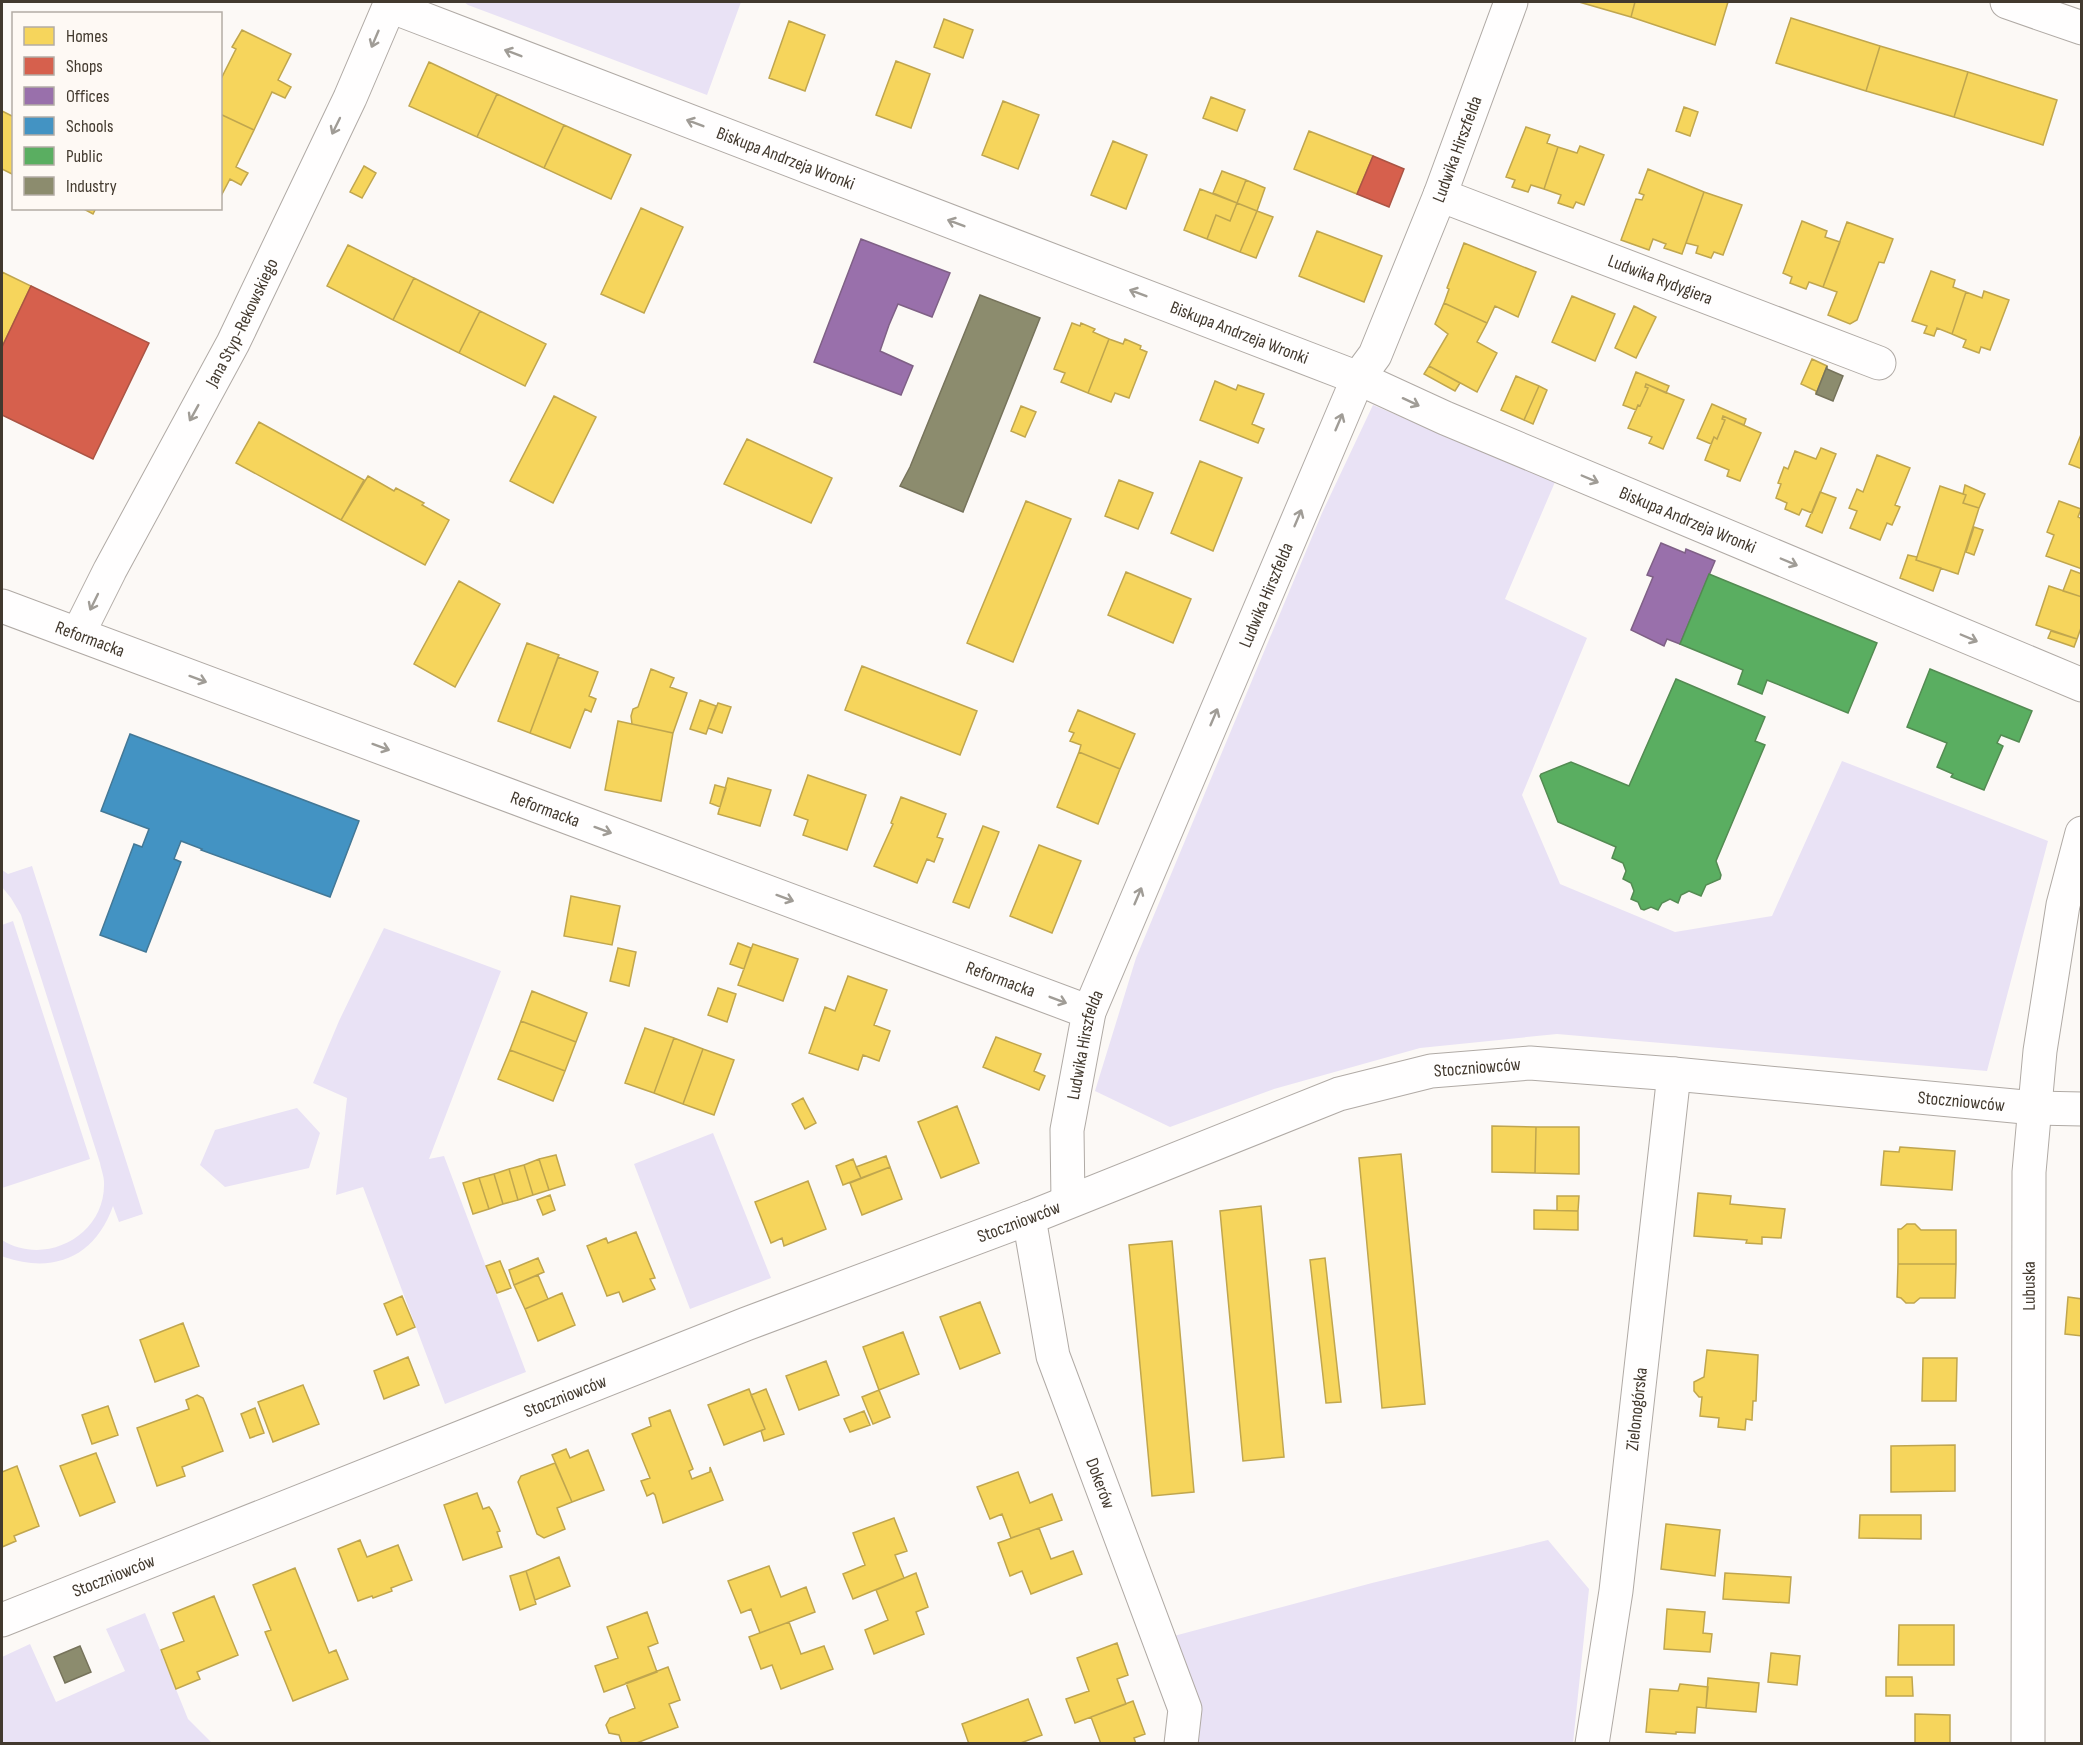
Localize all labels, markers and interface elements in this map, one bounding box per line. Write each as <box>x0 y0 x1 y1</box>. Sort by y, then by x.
legend <box>12 12 222 210</box>
text: Homes <box>66 26 108 47</box>
one-way arrow <box>369 29 380 48</box>
one-way arrow <box>504 47 523 58</box>
text: Shops <box>66 56 103 77</box>
text: Offices <box>66 86 109 107</box>
street label: Ludwika Hirszfelda <box>1428 93 1487 206</box>
text: Schools <box>66 116 113 137</box>
one-way arrow <box>330 116 342 134</box>
one-way arrow <box>686 117 705 128</box>
street label: Biskupa Andrzeja Wronki <box>714 123 858 195</box>
text: Public <box>66 146 103 167</box>
text: Industry <box>66 176 117 197</box>
one-way arrow <box>947 217 965 228</box>
street label: Ludwika Rydygiera <box>1605 250 1716 309</box>
street label: Jana Styp-Rekowskiego <box>201 255 283 391</box>
one-way arrow <box>1129 287 1147 298</box>
street label: Biskupa Andrzeja Wronki <box>1167 297 1311 369</box>
one-way arrow <box>1401 397 1419 409</box>
one-way arrow <box>188 404 200 421</box>
one-way arrow <box>1333 413 1345 431</box>
one-way arrow <box>1580 474 1599 485</box>
street label: Biskupa Andrzeja Wronki <box>1616 482 1759 558</box>
one-way arrow <box>1293 509 1304 527</box>
street label: Ludwika Hirszfelda <box>1235 540 1298 651</box>
one-way arrow <box>1780 557 1798 568</box>
one-way arrow <box>87 593 99 611</box>
street label: Reformacka <box>52 617 128 662</box>
one-way arrow <box>1959 633 1978 644</box>
one-way arrow <box>188 674 207 685</box>
one-way arrow <box>1209 708 1220 726</box>
one-way arrow <box>371 742 389 753</box>
street label: Reformacka <box>508 787 583 832</box>
one-way arrow <box>593 825 612 836</box>
one-way arrow <box>1133 888 1144 906</box>
one-way arrow <box>776 893 794 904</box>
street label: Reformacka <box>963 957 1038 1002</box>
street label: Ludwika Hirszfelda <box>1063 987 1108 1101</box>
one-way arrow <box>1048 995 1067 1006</box>
street label: Stoczniowców <box>1433 1054 1522 1082</box>
street label: Stoczniowców <box>1917 1087 2006 1116</box>
street label: Stoczniowców <box>974 1197 1063 1247</box>
street label: Lubuska <box>2019 1261 2040 1311</box>
street label: Zielonogórska <box>1622 1366 1652 1452</box>
street label: Stoczniowców <box>521 1371 610 1422</box>
street label: Dokerów <box>1081 1455 1119 1512</box>
street label: Stoczniowców <box>69 1550 158 1602</box>

